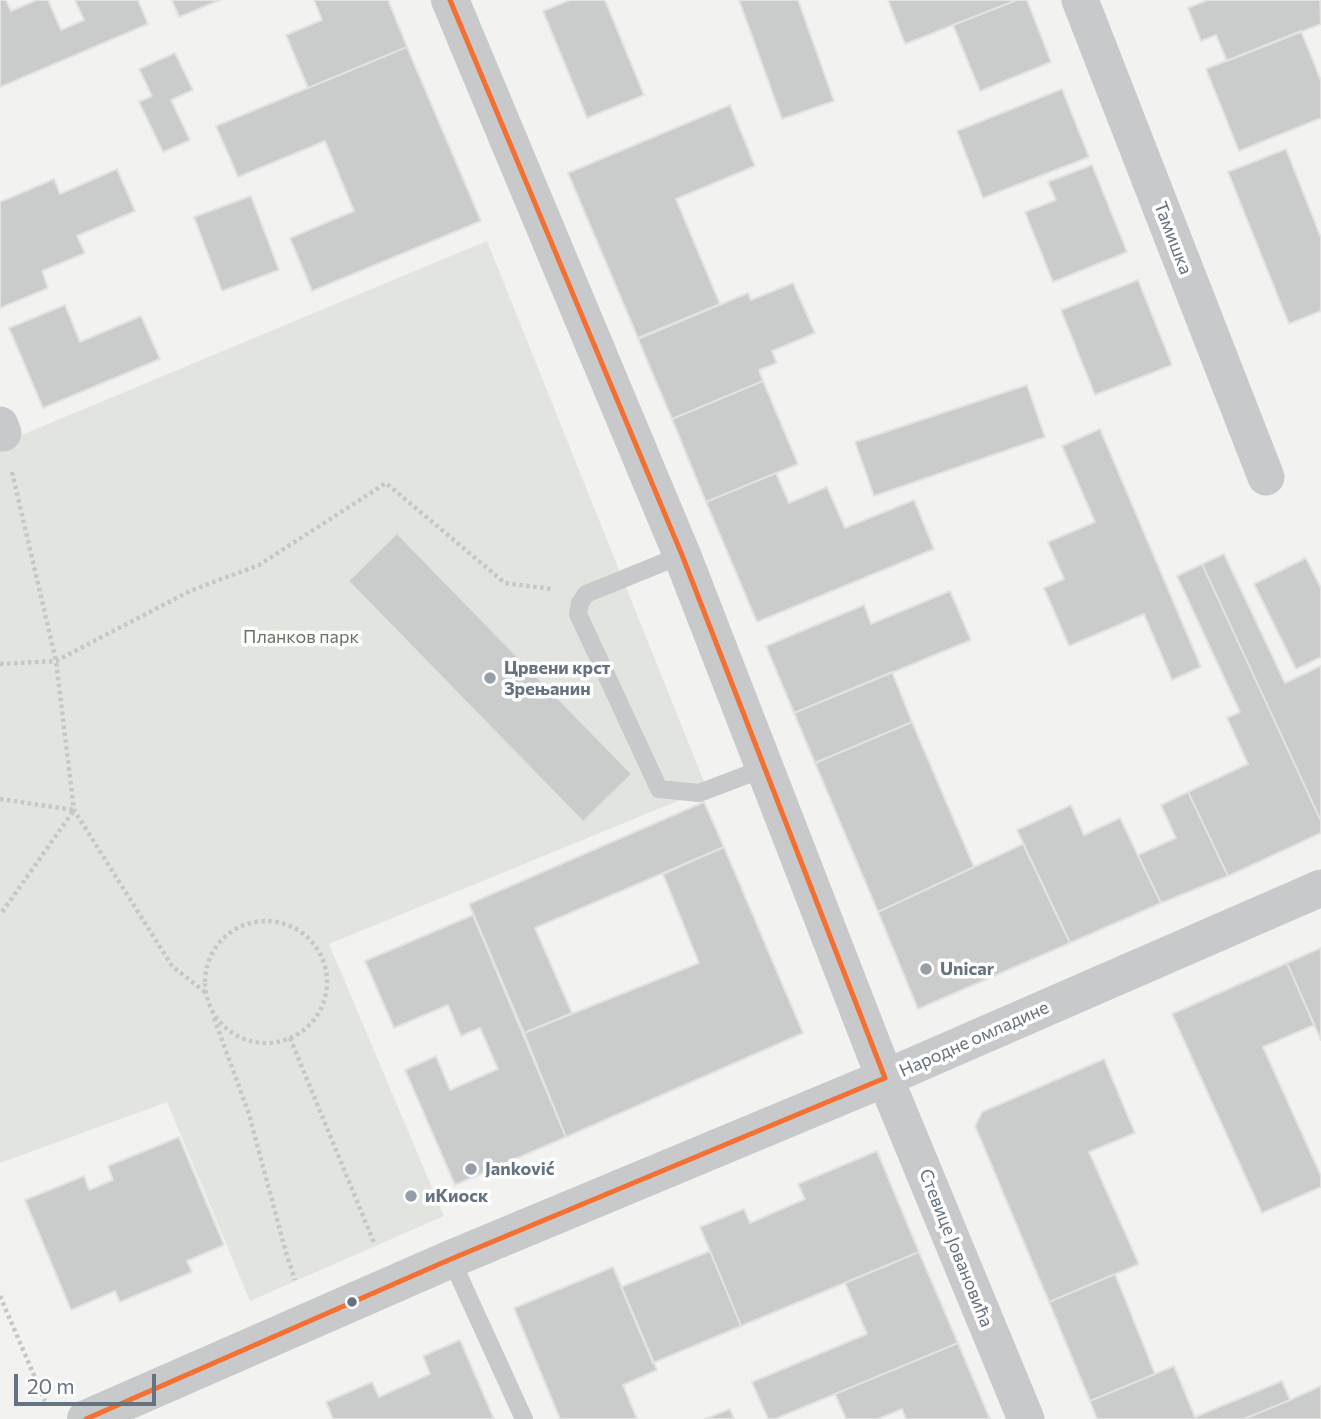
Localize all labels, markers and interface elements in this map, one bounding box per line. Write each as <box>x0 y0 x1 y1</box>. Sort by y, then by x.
street label: Тамишка <box>1149 198 1197 278</box>
park label: Планков парк <box>243 626 359 648</box>
place label: Црвени крст Зрењанин <box>504 657 611 700</box>
marker: Црвени крст Зрењанин <box>482 670 498 686</box>
place label: Unicar <box>940 958 994 980</box>
marker: Unicar <box>918 961 934 977</box>
street label: Народне омладине <box>896 996 1052 1082</box>
place label: Janković <box>485 1158 554 1180</box>
marker: Janković <box>463 1161 479 1177</box>
street label: Стевице Јовановића <box>914 1166 998 1330</box>
place label: иКиоск <box>425 1185 488 1207</box>
marker: иКиоск <box>403 1188 419 1204</box>
unlabelled marker <box>345 1295 359 1309</box>
scale bar <box>18 1360 159 1404</box>
text: 20 m <box>27 1373 75 1398</box>

